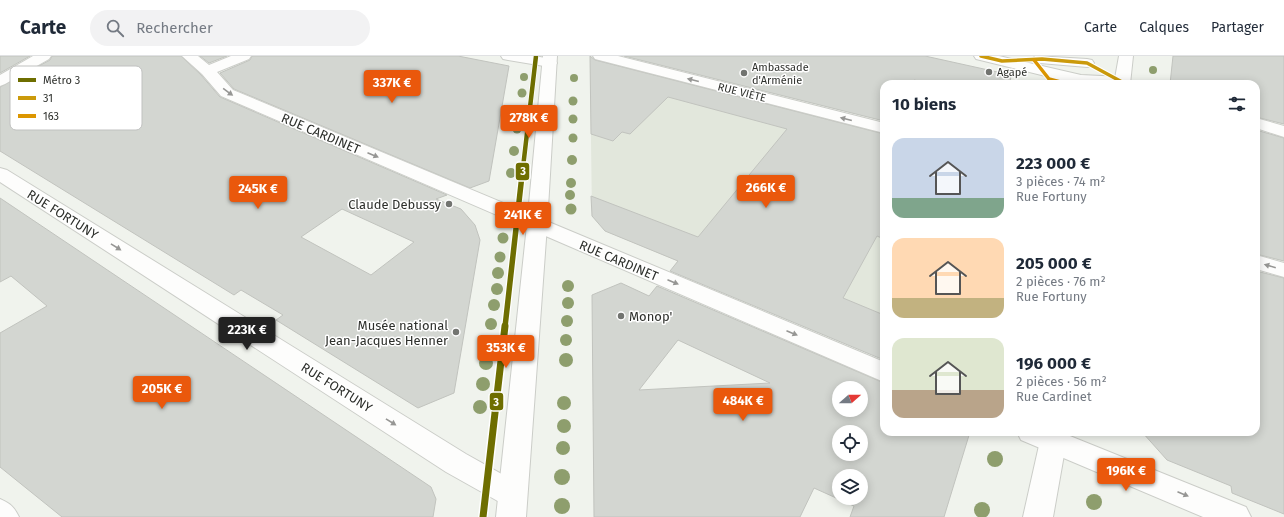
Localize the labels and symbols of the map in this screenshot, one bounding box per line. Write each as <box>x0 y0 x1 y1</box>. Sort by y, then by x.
place label: Ambassade d'Arménie <box>752 61 809 87</box>
legend <box>10 66 142 130</box>
place label: Agapé <box>997 66 1027 79</box>
marker: Agapé <box>984 67 994 77</box>
marker: Ambassade d'Arménie <box>739 68 749 78</box>
pin: 337K € <box>359 70 425 104</box>
text: Métro 3 <box>43 74 80 87</box>
one-way arrow <box>687 76 699 82</box>
street label: RUE VIÈTE <box>716 79 768 105</box>
one-way arrow <box>223 88 233 96</box>
text: 31 <box>43 92 53 105</box>
pin: 278K € <box>496 105 562 139</box>
text: 163 <box>43 110 59 123</box>
street label: RUE CARDINET <box>279 110 363 157</box>
one-way arrow <box>840 115 852 121</box>
one-way arrow <box>367 152 378 158</box>
line badge: 3 <box>515 162 530 181</box>
text: 3 <box>519 165 526 178</box>
pin: 266K € <box>733 175 799 209</box>
pin: 245K € <box>225 176 291 210</box>
street label: RUE FORTUNY <box>24 187 102 243</box>
place label: Claude Debussy <box>348 197 442 212</box>
marker: Claude Debussy <box>444 199 454 209</box>
pin: 241K € <box>490 202 556 236</box>
street label: RUE CARDINET <box>577 237 661 284</box>
one-way arrow <box>110 244 122 251</box>
one-way arrow <box>1264 263 1276 269</box>
one-way arrow <box>667 280 679 286</box>
place label: Monop' <box>629 309 673 324</box>
marker: Monop' <box>616 311 626 321</box>
pin: 223K € <box>214 317 280 351</box>
place label: Musée national Jean-Jacques Henner <box>325 318 448 348</box>
marker: Musée national Jean-Jacques Henner <box>451 327 461 337</box>
one-way arrow <box>787 330 798 336</box>
pin: 353K € <box>473 335 539 369</box>
street label: RUE FORTUNY <box>298 360 376 416</box>
pin: 205K € <box>129 376 195 410</box>
north arrow <box>832 381 868 417</box>
pin: 484K € <box>710 388 776 422</box>
line badge: 3 <box>489 392 504 411</box>
text: 3 <box>492 396 499 409</box>
one-way arrow <box>385 418 397 425</box>
pin: 196K € <box>1093 458 1159 492</box>
one-way arrow <box>1178 492 1190 498</box>

